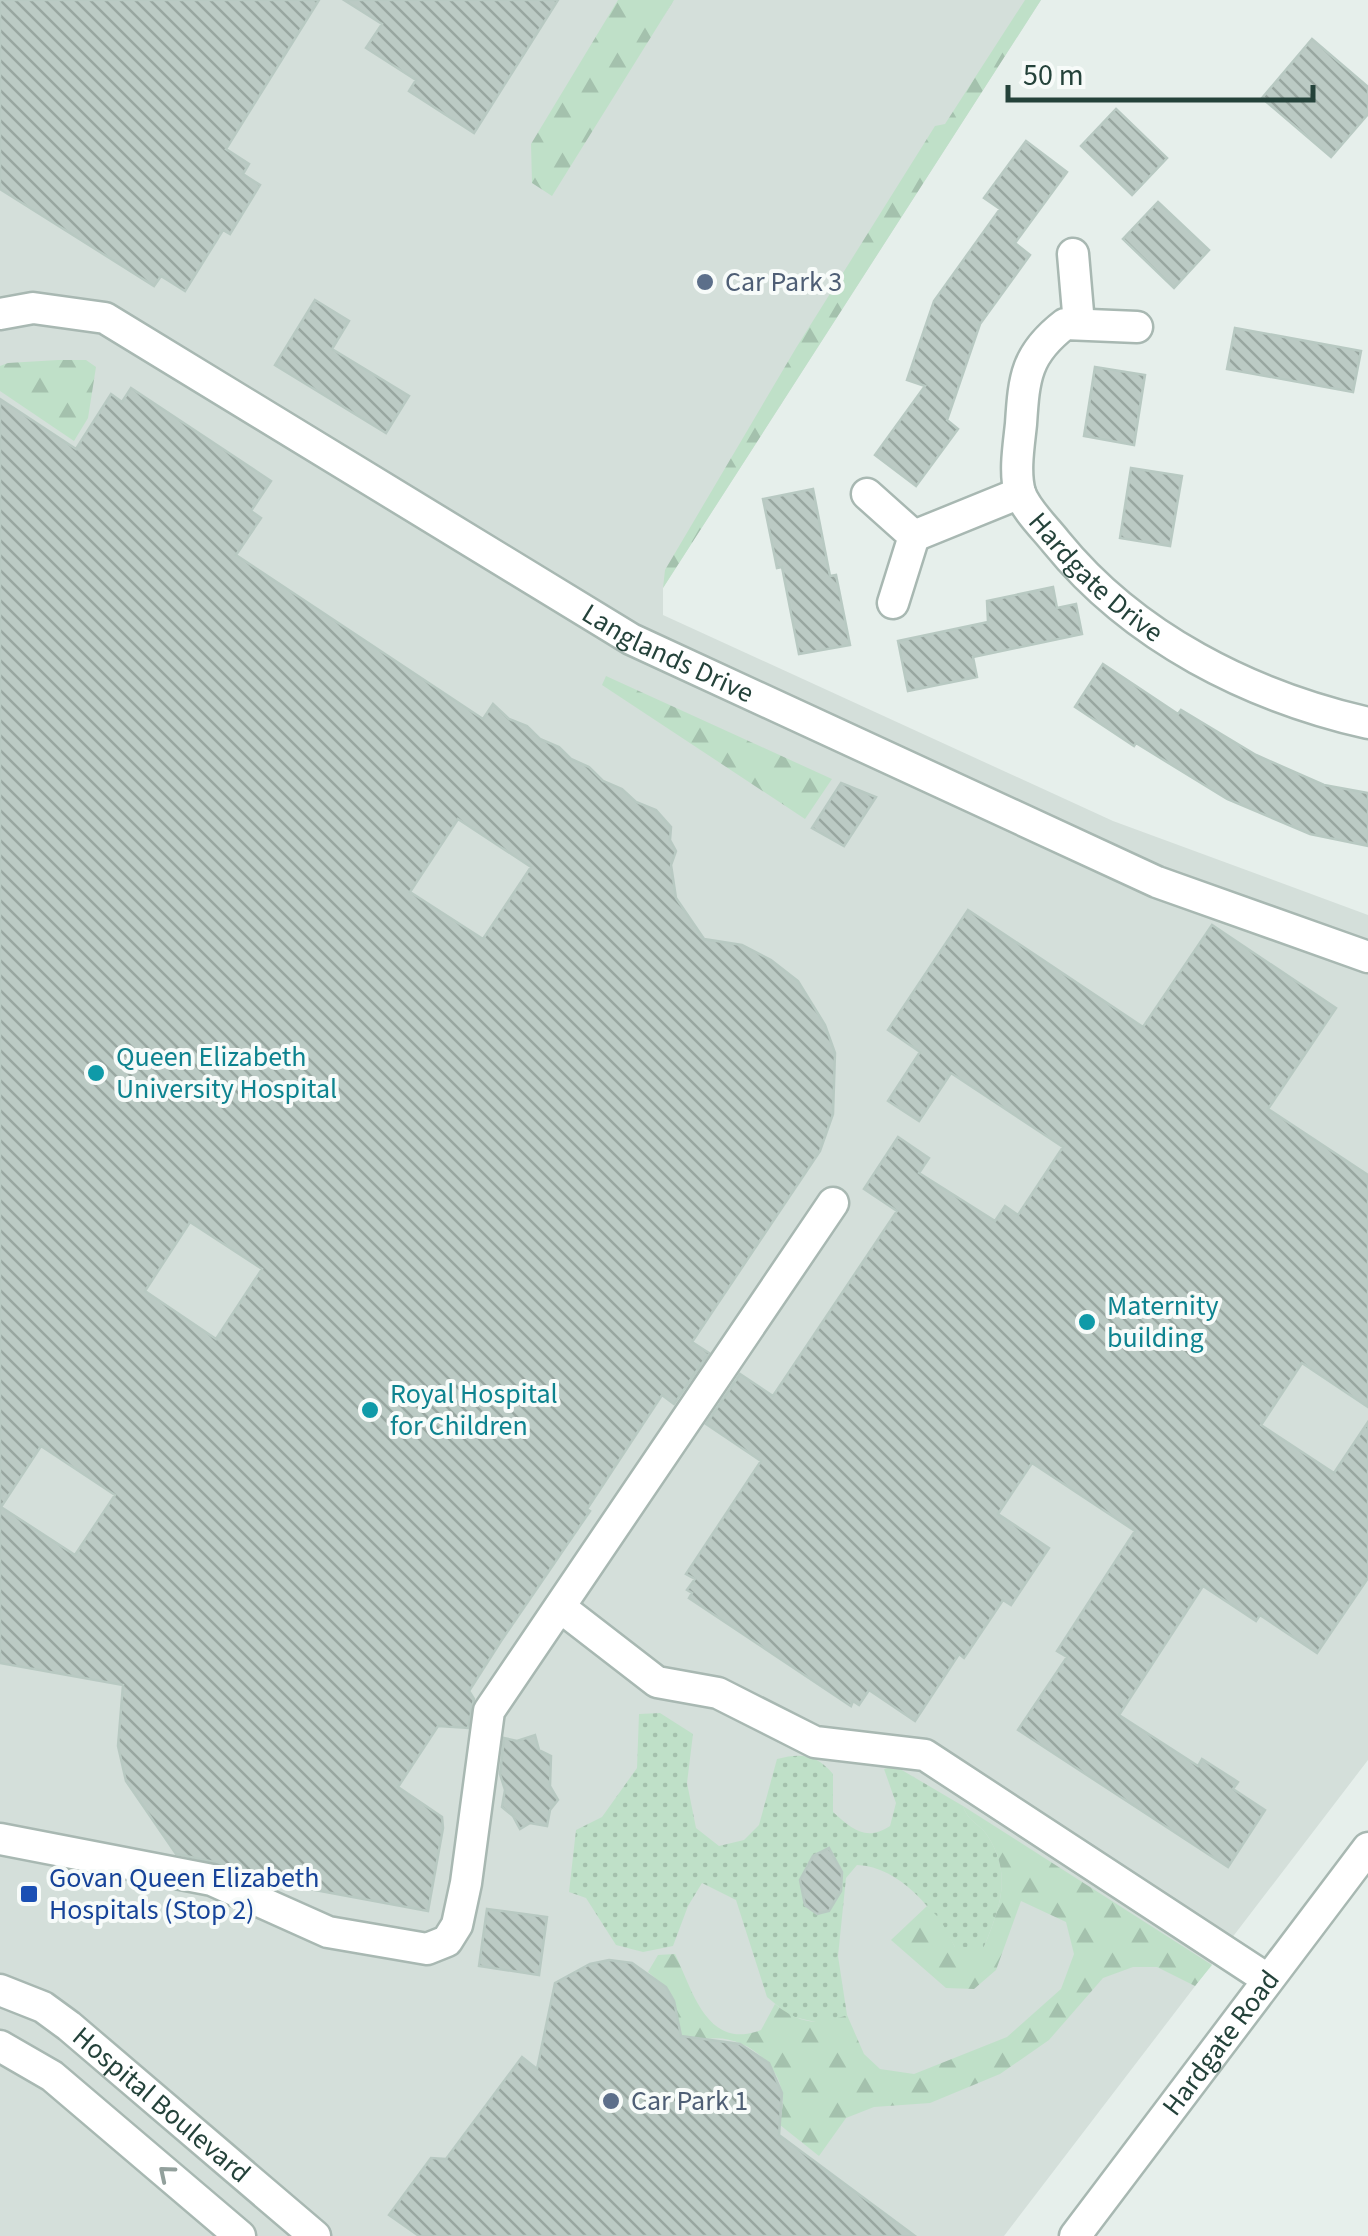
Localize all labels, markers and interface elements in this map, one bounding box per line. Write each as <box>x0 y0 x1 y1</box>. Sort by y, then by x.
scale bar <box>1008 40 1313 102</box>
text: 50 m <box>1023 54 1084 97</box>
place label: Car Park 3 <box>725 262 842 302</box>
marker: Car Park 3 <box>694 271 716 293</box>
street label: Hardgate Drive <box>1019 503 1171 652</box>
street label: Langlands Drive <box>574 594 760 713</box>
place label: Queen Elizabeth University Hospital <box>116 1037 337 1109</box>
marker: Queen Elizabeth University Hospital <box>85 1062 107 1084</box>
place label: Maternity building <box>1107 1286 1219 1358</box>
marker: Maternity building <box>1076 1311 1098 1333</box>
place label: Royal Hospital for Children <box>390 1374 558 1446</box>
marker: Royal Hospital for Children <box>359 1399 381 1421</box>
place label: Govan Queen Elizabeth Hospitals (Stop 2) <box>49 1858 319 1930</box>
marker: Govan Queen Elizabeth Hospitals (Stop 2) <box>18 1883 40 1905</box>
street label: Hardgate Road <box>1153 1962 1289 2124</box>
street label: Hospital Boulevard <box>64 2017 259 2193</box>
place label: Car Park 1 <box>631 2081 748 2121</box>
marker: Car Park 1 <box>600 2090 622 2112</box>
one-way arrow <box>159 2167 177 2185</box>

